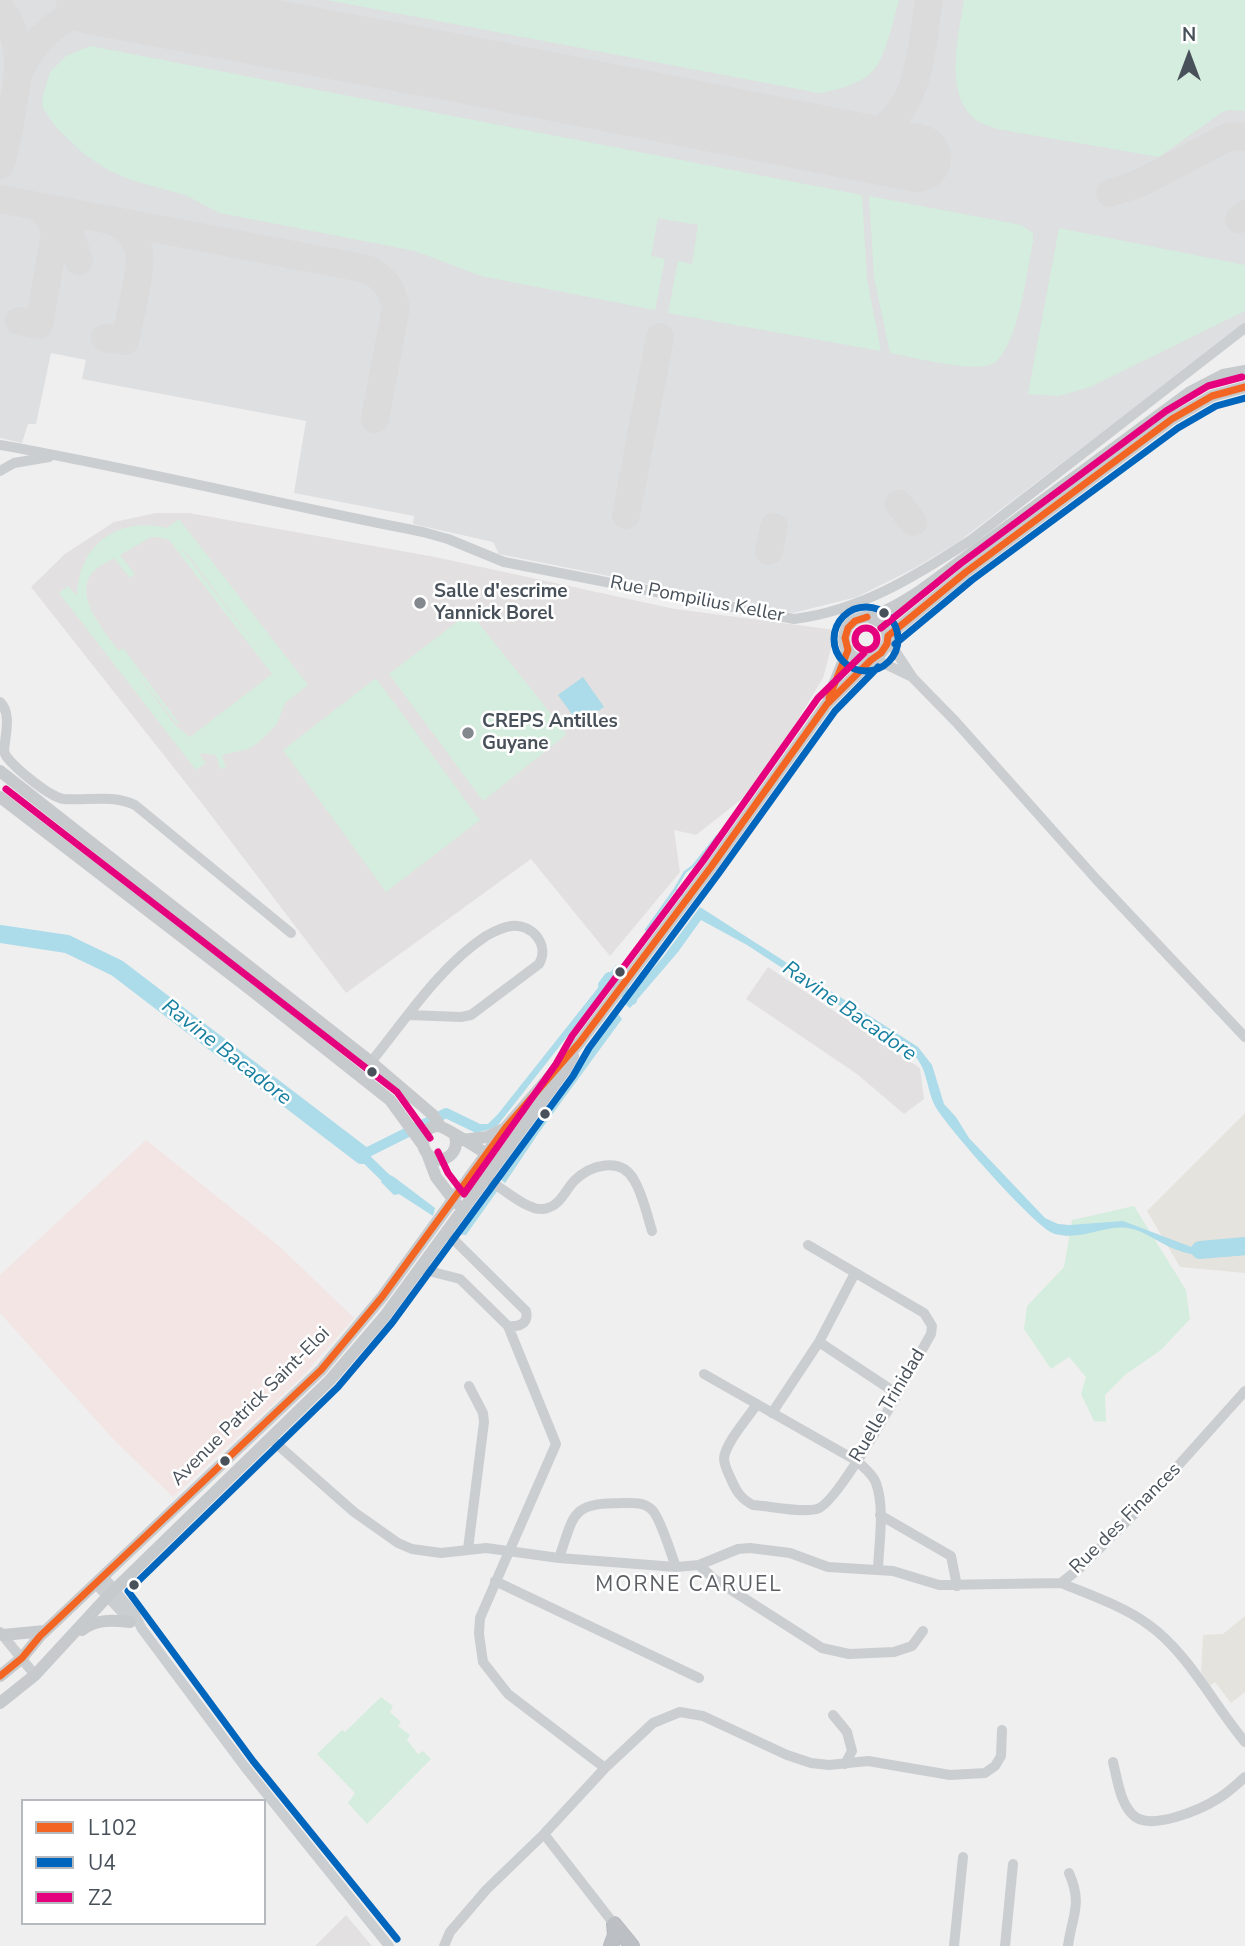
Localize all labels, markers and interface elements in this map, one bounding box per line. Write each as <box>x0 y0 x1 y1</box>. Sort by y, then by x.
north arrow <box>1154 21 1224 91</box>
text: N <box>1182 22 1196 48</box>
street label: Rue Pompilius Keller <box>608 572 786 628</box>
place label: Salle d'escrime Yannick Borel <box>434 581 568 625</box>
marker: Salle d'escrime Yannick Borel <box>412 595 428 611</box>
unlabelled marker <box>877 606 891 620</box>
place label: CREPS Antilles Guyane <box>482 711 618 755</box>
marker: CREPS Antilles Guyane <box>460 725 476 741</box>
water label: Ravine Bacadore <box>777 956 921 1068</box>
unlabelled marker <box>613 965 627 979</box>
water label: Ravine Bacadore <box>156 994 296 1112</box>
unlabelled marker <box>365 1065 379 1079</box>
unlabelled marker <box>538 1107 552 1121</box>
street label: Avenue Patrick Saint-Eloi <box>167 1323 335 1491</box>
street label: Ruelle Trinidad <box>845 1345 931 1467</box>
unlabelled marker <box>218 1454 232 1468</box>
street label: Rue des Finances <box>1066 1459 1186 1579</box>
district label: MORNE CARUEL <box>597 1573 781 1599</box>
unlabelled marker <box>127 1578 141 1592</box>
legend <box>21 1799 266 1925</box>
text: L102 <box>88 1814 137 1842</box>
text: U4 <box>88 1849 116 1877</box>
text: Z2 <box>88 1884 113 1912</box>

